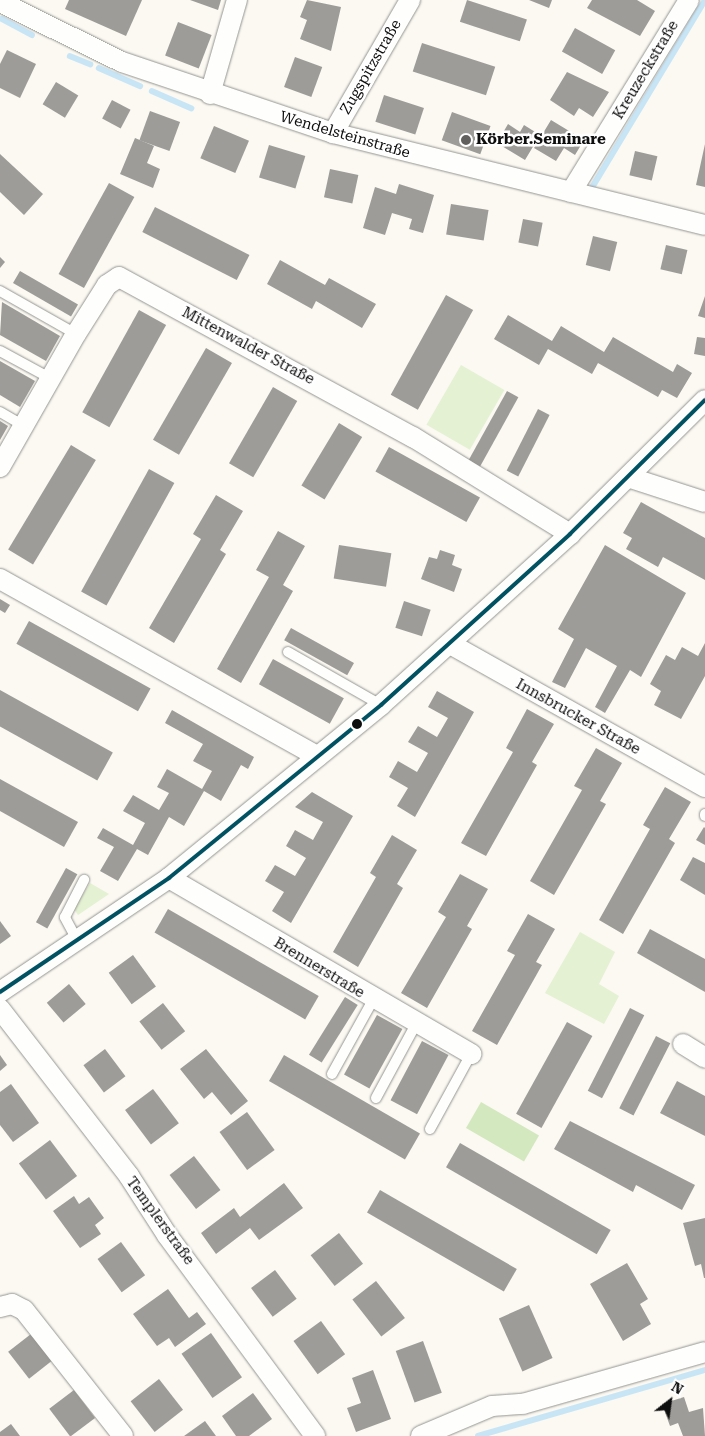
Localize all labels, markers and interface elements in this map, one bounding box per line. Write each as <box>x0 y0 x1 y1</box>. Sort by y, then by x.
street label: Zugspitzstraße <box>337 17 405 117</box>
street label: Kreuzeckstraße <box>609 17 683 123</box>
street label: Wendelsteinstraße <box>278 108 412 162</box>
place label: Körber.Seminare <box>476 131 606 149</box>
marker: Körber.Seminare <box>460 134 472 146</box>
street label: Mittenwalder Straße <box>179 303 317 389</box>
street label: Innsbrucker Straße <box>513 675 643 759</box>
unlabelled marker <box>352 719 362 729</box>
street label: Brennerstraße <box>270 934 368 1002</box>
street label: Templerstraße <box>122 1174 198 1268</box>
north arrow <box>645 1376 695 1426</box>
text: N <box>669 1378 686 1398</box>

